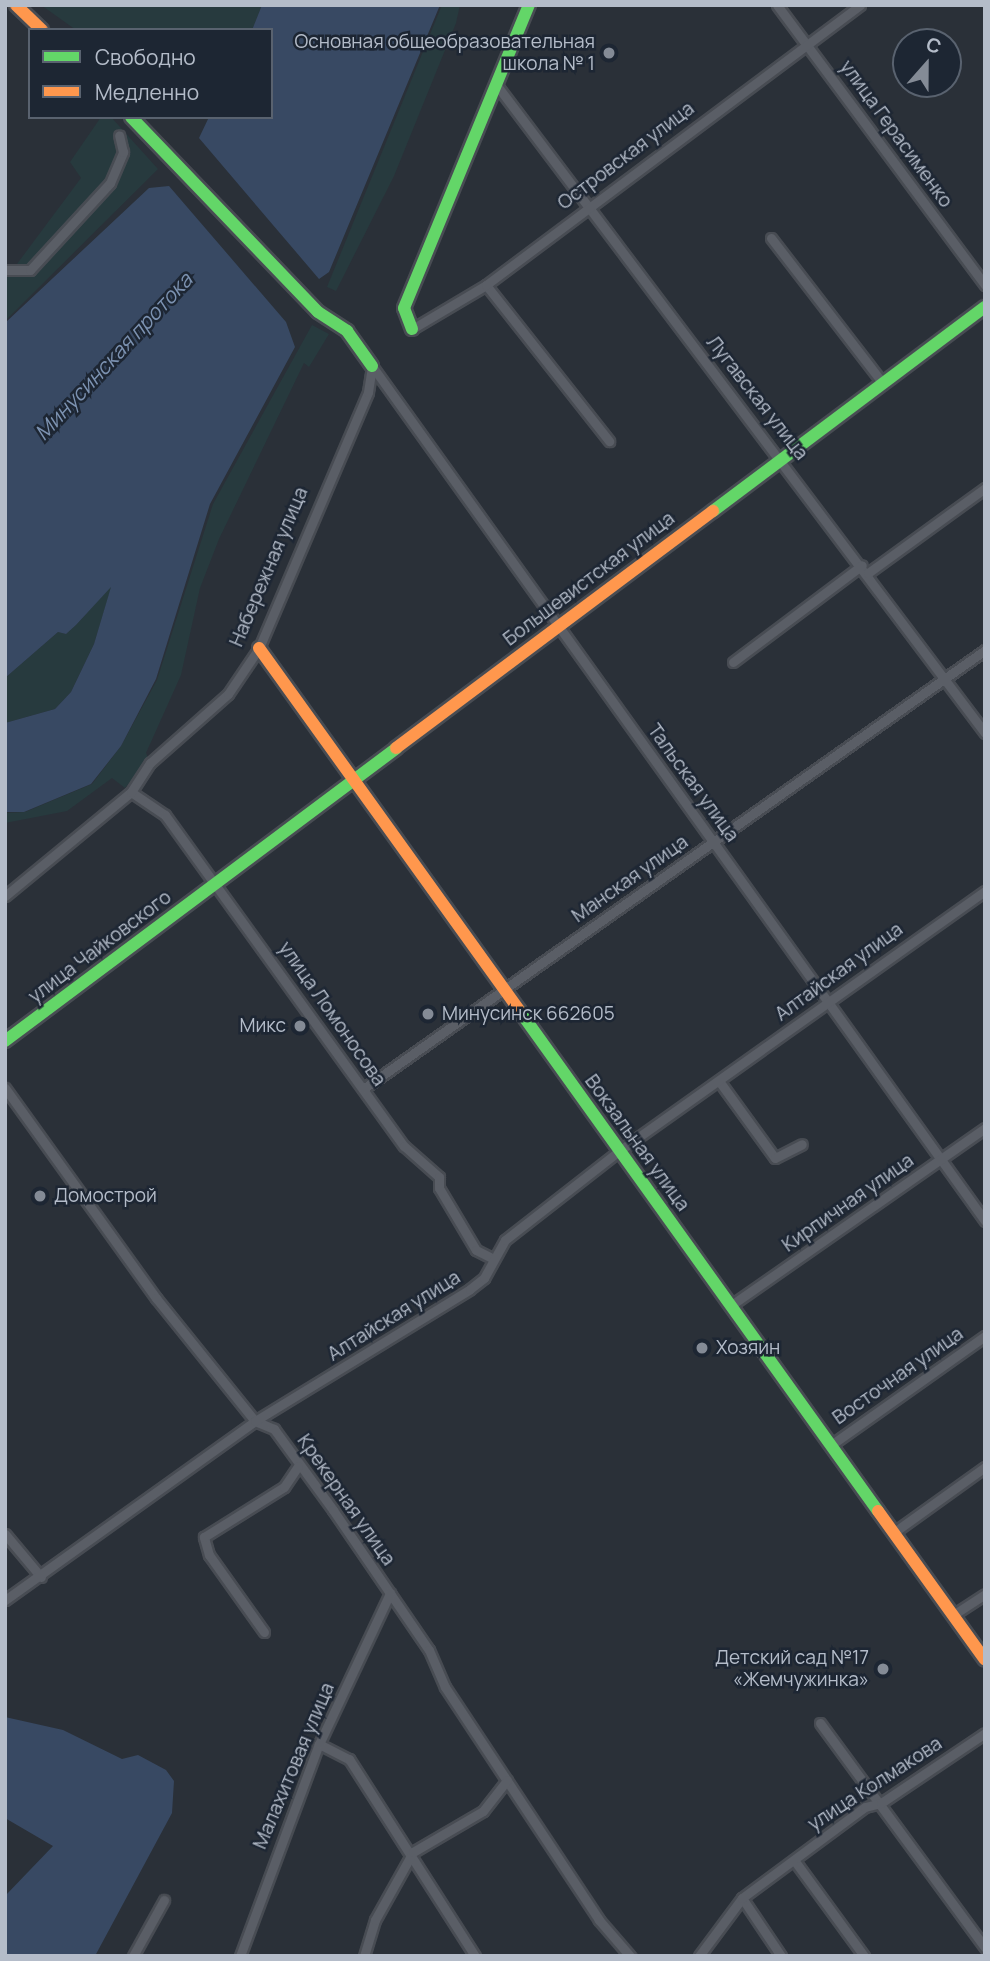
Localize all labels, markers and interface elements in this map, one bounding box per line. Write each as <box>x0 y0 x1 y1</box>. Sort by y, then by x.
legend <box>28 28 273 119</box>
north arrow <box>892 28 962 98</box>
place label: Основная общеобразовательная школа № 1 <box>294 31 595 75</box>
text: С <box>923 31 945 60</box>
text: Свободно <box>95 43 196 71</box>
marker: Основная общеобразовательная школа № 1 <box>601 45 617 61</box>
street label: улица Герасименко <box>835 56 957 212</box>
text: Медленно <box>95 78 199 106</box>
street label: Островская улица <box>553 97 699 215</box>
water label: Минусинская протока <box>29 267 197 445</box>
street label: Лугавская улица <box>702 332 812 464</box>
street label: Набережная улица <box>225 484 313 650</box>
street label: Большевистская улица <box>499 507 679 651</box>
street label: Тальская улица <box>643 720 743 846</box>
street label: Манская улица <box>568 831 692 927</box>
street label: улица Чайковского <box>24 886 176 1008</box>
street label: Алтайская улица <box>771 918 907 1026</box>
street label: улица Ломоносова <box>274 937 390 1091</box>
place label: Минусинск 662605 <box>442 1003 615 1025</box>
marker: Минусинск 662605 <box>420 1006 436 1022</box>
place label: Микс <box>239 1015 286 1037</box>
marker: Микс <box>292 1018 308 1034</box>
street label: Вокзальная улица <box>580 1070 694 1216</box>
street label: Кирпичная улица <box>778 1149 918 1257</box>
place label: Домострой <box>54 1185 157 1207</box>
marker: Домострой <box>32 1188 48 1204</box>
street label: Алтайская улица <box>323 1266 465 1366</box>
street label: Восточная улица <box>828 1323 968 1429</box>
place label: Хозяин <box>716 1337 780 1359</box>
marker: Хозяин <box>694 1340 710 1356</box>
street label: Крекерная улица <box>292 1430 400 1570</box>
place label: Детский сад №17 «Жемчужинка» <box>715 1647 869 1691</box>
marker: Детский сад №17 «Жемчужинка» <box>875 1661 891 1677</box>
street label: Малахитовая улица <box>249 1680 339 1852</box>
street label: улица Колмакова <box>804 1732 946 1836</box>

